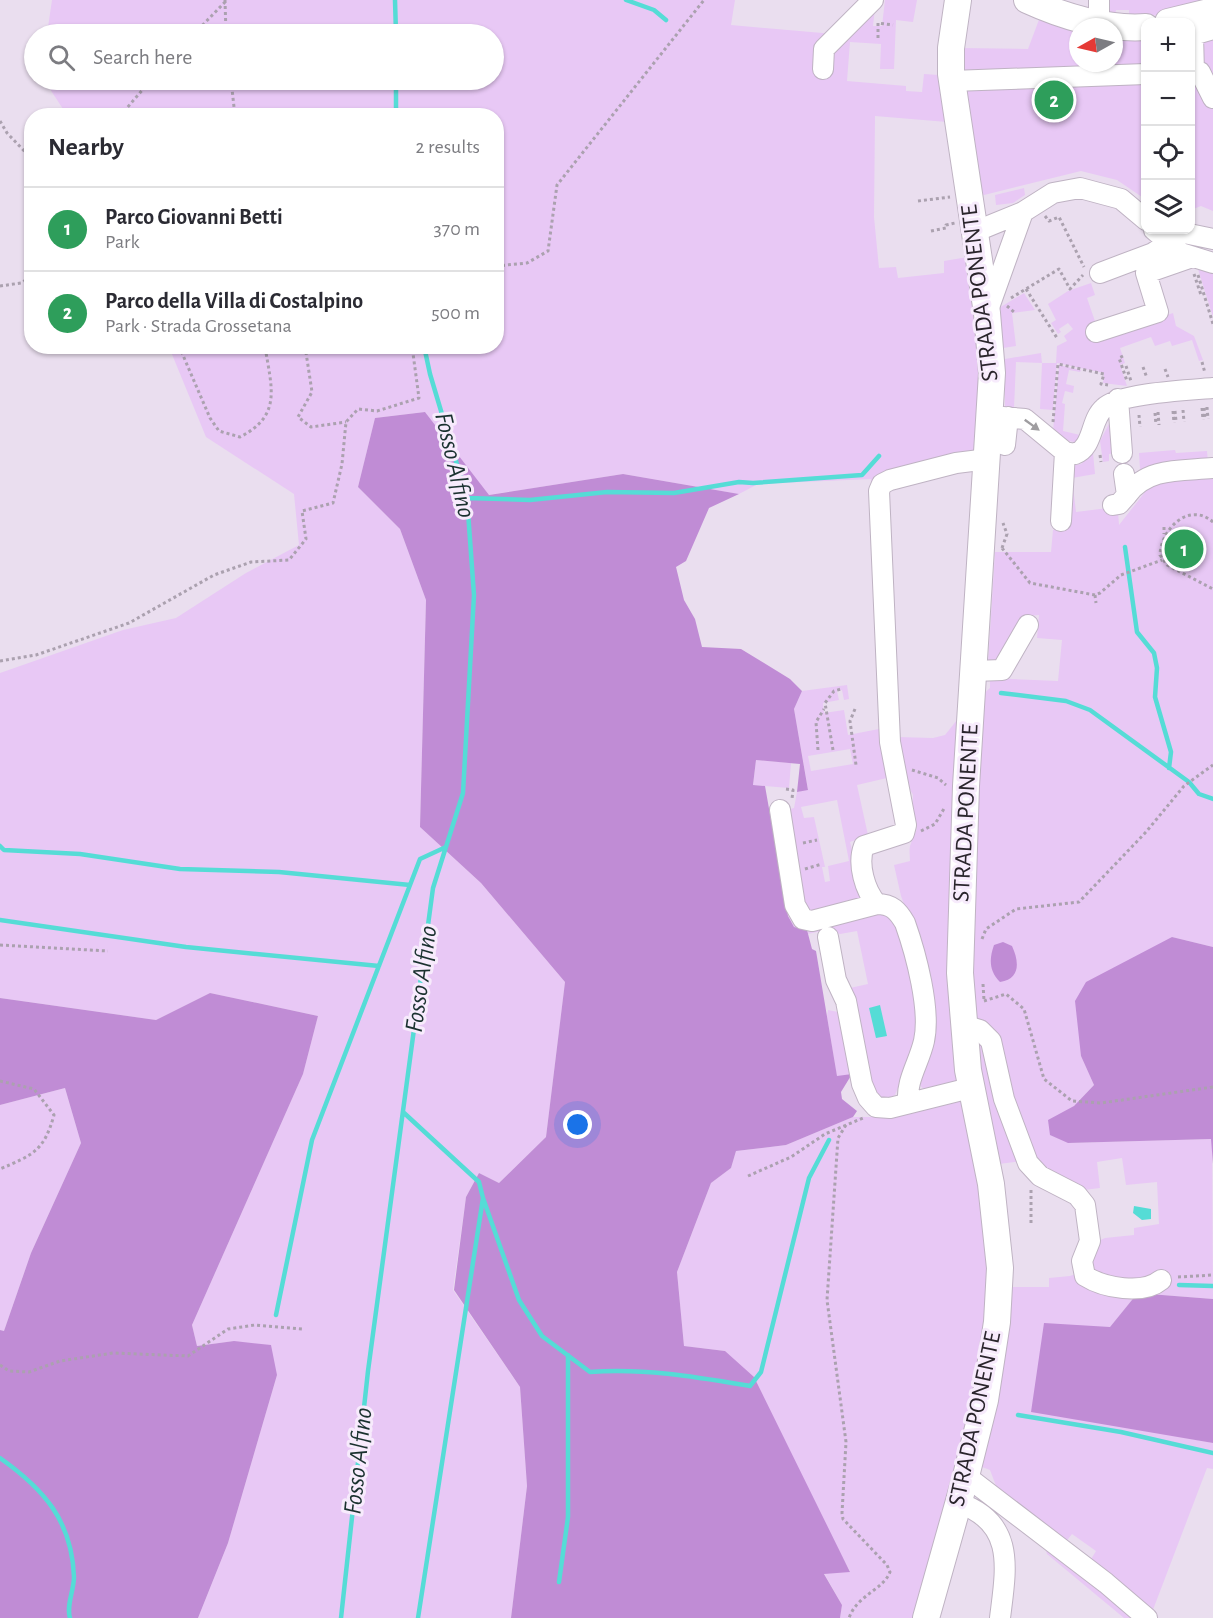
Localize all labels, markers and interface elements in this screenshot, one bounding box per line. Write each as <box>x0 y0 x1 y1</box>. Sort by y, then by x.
north arrow <box>1069 18 1123 72</box>
map controls <box>1141 18 1195 234</box>
button: + <box>1141 18 1195 72</box>
search box <box>24 24 504 90</box>
icon: search <box>45 41 78 74</box>
text: Search here <box>93 46 192 68</box>
button: − <box>1141 72 1195 126</box>
pin: 2 <box>1034 78 1074 122</box>
button: locate <box>1141 126 1195 180</box>
text: Nearby <box>48 134 124 160</box>
text: 2 results <box>416 137 480 157</box>
button: layers <box>1141 180 1195 234</box>
street label: STRADA PONENTE <box>957 203 1003 383</box>
text: Parco Giovanni Betti <box>105 206 283 228</box>
text: 1 <box>64 219 71 239</box>
text: 370 m <box>434 219 480 239</box>
text: Park <box>105 232 140 252</box>
text: Parco della Villa di Costalpino <box>105 290 363 312</box>
text: 2 <box>63 303 72 323</box>
text: 500 m <box>431 303 480 323</box>
text: Park · Strada Grossetana <box>105 316 292 336</box>
water label: Fosso Alfino <box>430 410 480 520</box>
one-way arrow <box>1024 419 1040 431</box>
pin: 1 <box>1164 526 1204 572</box>
street label: STRADA PONENTE <box>949 723 983 902</box>
water label: Fosso Alfino <box>401 924 441 1034</box>
your location <box>563 1110 592 1139</box>
street label: STRADA PONENTE <box>945 1329 1005 1509</box>
water label: Fosso Alfino <box>339 1406 377 1516</box>

